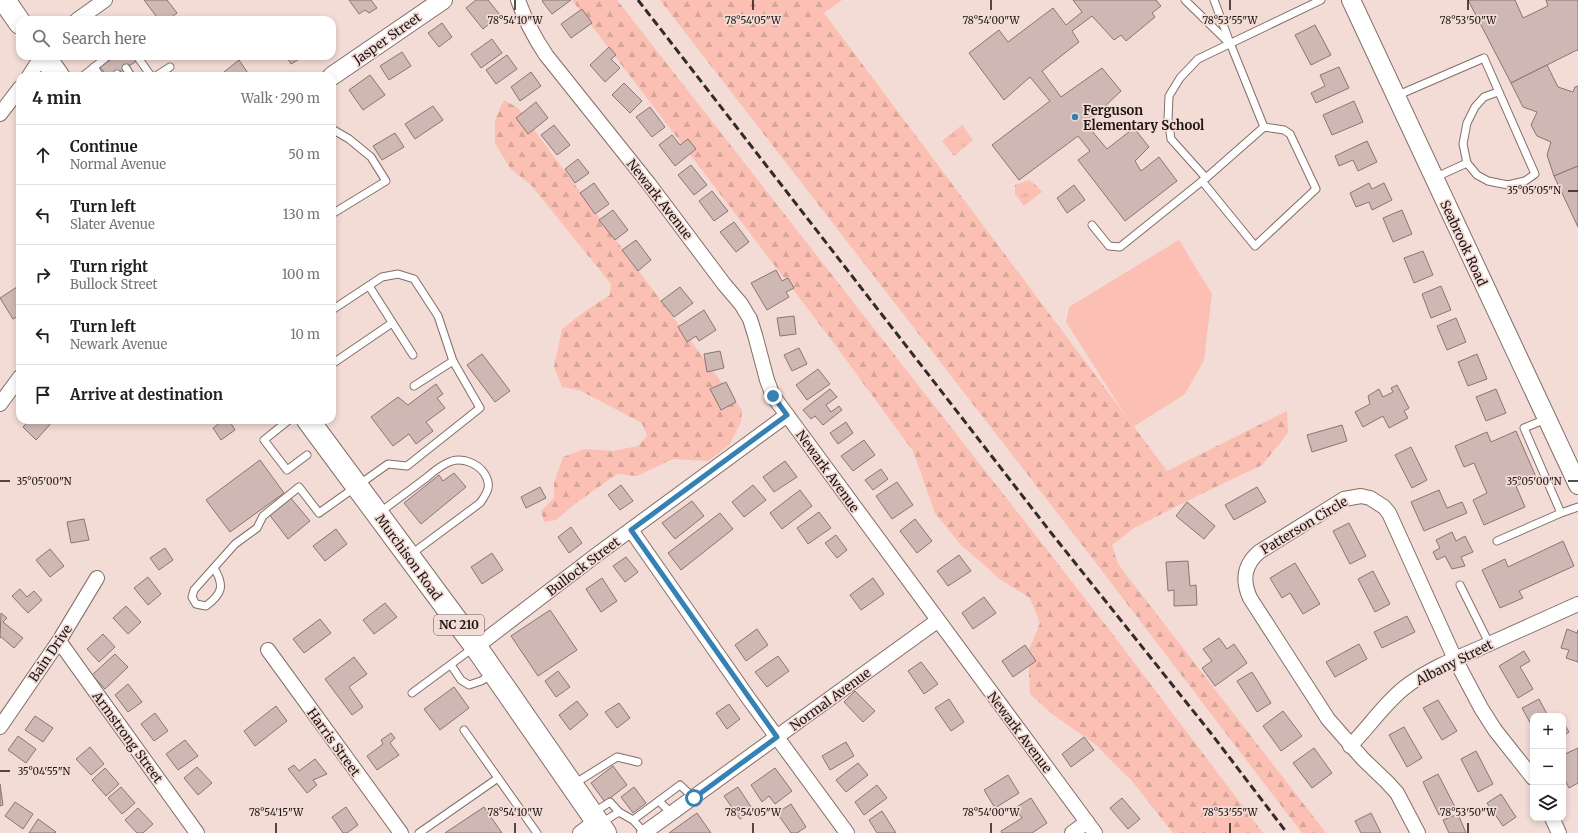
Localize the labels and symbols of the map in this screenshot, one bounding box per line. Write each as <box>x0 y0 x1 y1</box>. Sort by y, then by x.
street label: Jasper Street <box>349 9 425 69</box>
text: 78°54'10"W <box>488 14 543 27</box>
text: 78°54'05"W <box>725 14 782 27</box>
text: 78°54'00"W <box>962 14 1021 27</box>
text: 78°53'55"W <box>1202 14 1259 27</box>
text: 78°53'50"W <box>1440 14 1497 27</box>
place label: Ferguson Elementary School <box>1083 102 1204 134</box>
marker: Ferguson Elementary School <box>1070 112 1080 122</box>
street label: Newark Avenue <box>623 156 696 243</box>
text: 35°05'05"N <box>1507 184 1561 197</box>
street label: Seabrook Road <box>1436 197 1491 289</box>
route end <box>764 387 782 405</box>
street label: Newark Avenue <box>792 427 863 516</box>
text: 35°05'00"N <box>17 475 72 488</box>
text: 35°05'00"N <box>1507 475 1562 488</box>
street label: Patterson Circle <box>1258 493 1351 558</box>
street label: Murchison Road <box>372 511 446 604</box>
street label: Bullock Street <box>543 533 623 600</box>
road number: NC 210 <box>434 615 484 635</box>
street label: Bain Drive <box>25 621 76 685</box>
street label: Albany Street <box>1412 636 1496 690</box>
street label: Normal Avenue <box>786 664 874 735</box>
street label: Armstrong Street <box>88 687 167 786</box>
street label: Newark Avenue <box>984 688 1056 776</box>
street label: Harris Street <box>303 705 364 780</box>
text: 35°04'55"N <box>18 765 71 778</box>
route start <box>685 789 703 807</box>
text: 78°54'15"W <box>249 806 304 819</box>
text: 78°54'10"W <box>488 806 543 819</box>
text: 78°54'05"W <box>725 806 782 819</box>
text: 78°54'00"W <box>962 806 1021 819</box>
text: 78°53'55"W <box>1202 806 1259 819</box>
text: 78°53'50"W <box>1440 806 1497 819</box>

